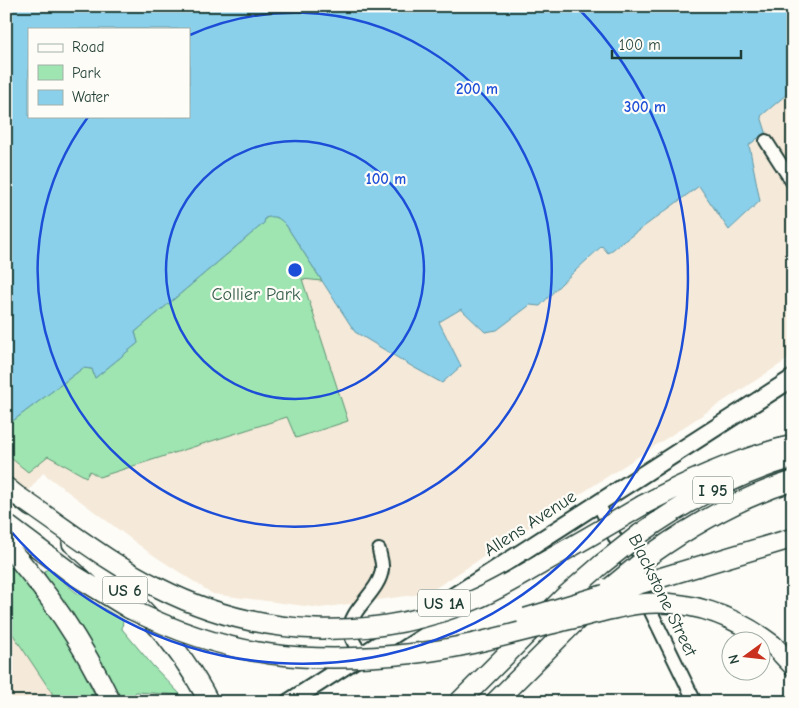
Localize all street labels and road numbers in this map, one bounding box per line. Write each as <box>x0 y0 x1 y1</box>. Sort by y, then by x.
road number: I 95 <box>693 476 733 504</box>
street label: Allens Avenue <box>480 486 580 561</box>
street label: Blackstone Street <box>624 531 702 661</box>
road number: US 6 <box>102 576 148 604</box>
road number: US 1A <box>418 590 470 616</box>

